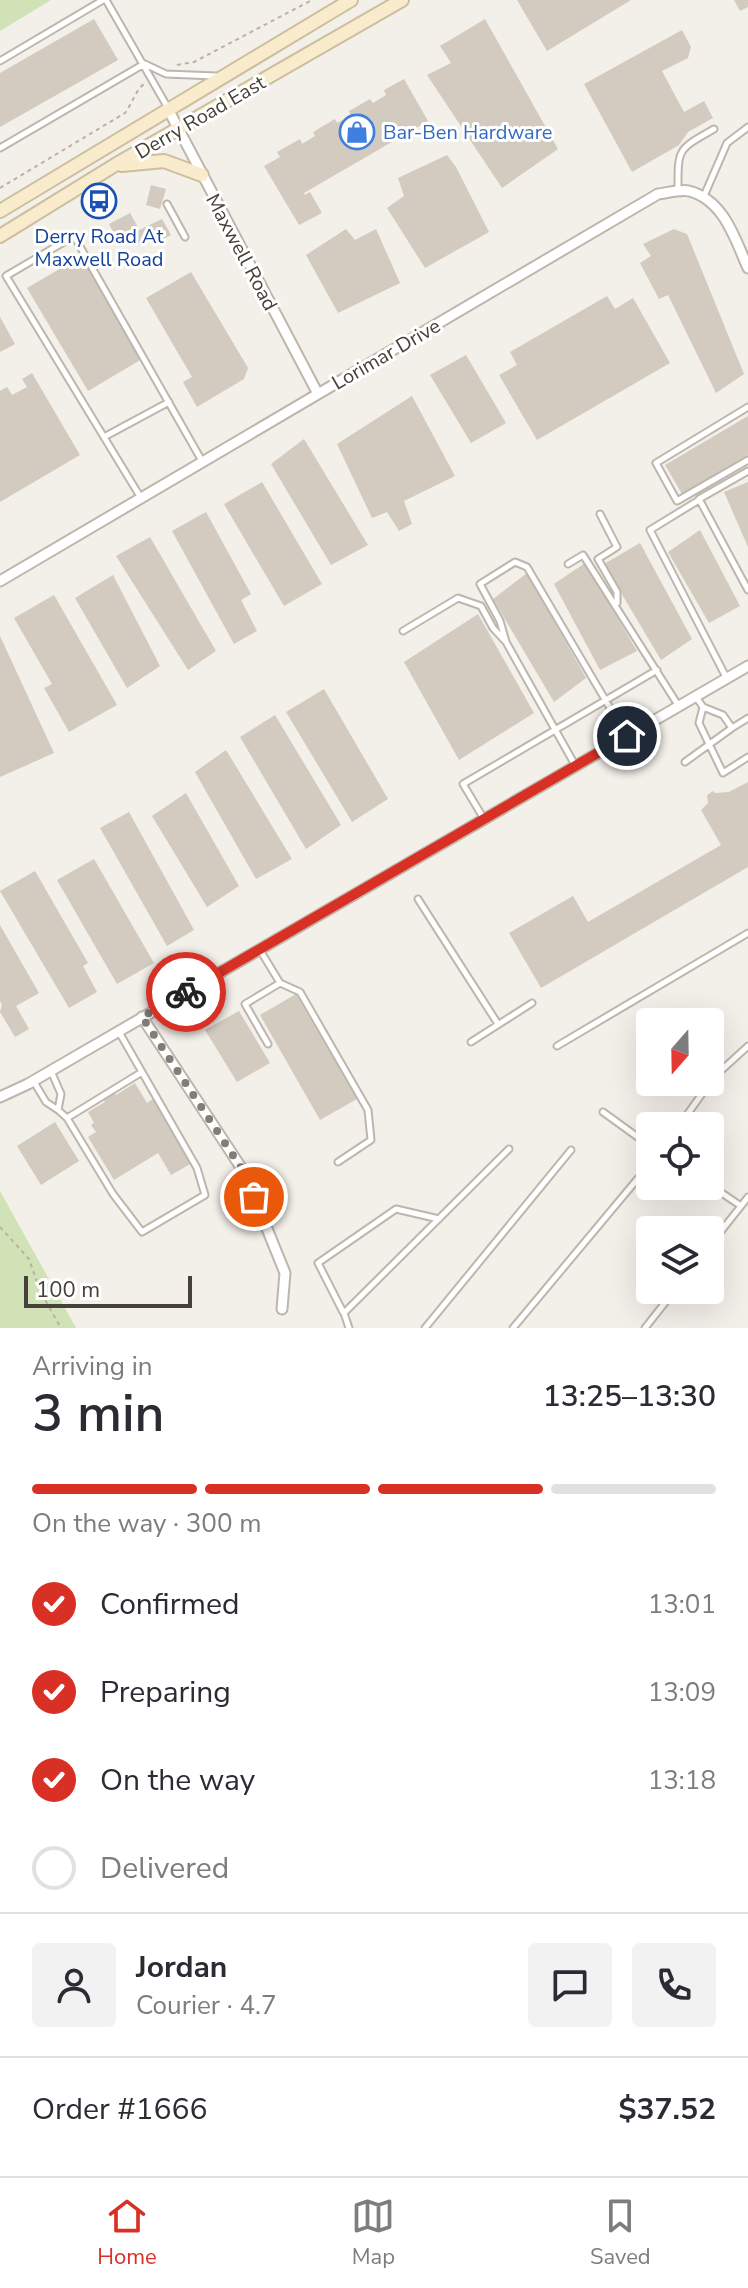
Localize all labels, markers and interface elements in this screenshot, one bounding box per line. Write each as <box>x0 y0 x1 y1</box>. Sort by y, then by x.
street label: Derry Road East <box>130 69 271 166</box>
shop icon: Bar-Ben Hardware <box>338 113 376 151</box>
place label: Bar-Ben Hardware <box>383 119 552 146</box>
bus stop icon: Derry Road At Maxwell Road <box>80 182 118 220</box>
street label: Maxwell Road <box>199 189 284 315</box>
place label: Derry Road At Maxwell Road <box>35 223 164 273</box>
street label: Lorimar Drive <box>327 312 445 396</box>
pin <box>593 702 661 770</box>
icon: home <box>605 714 649 758</box>
courier <box>146 952 226 1032</box>
icon: bike <box>164 970 208 1014</box>
north arrow <box>636 1008 724 1096</box>
map controls <box>636 1008 724 1304</box>
button: locate <box>636 1112 724 1200</box>
pin <box>220 1163 288 1231</box>
icon: bag <box>232 1175 276 1219</box>
button: layers <box>636 1216 724 1304</box>
scale bar <box>24 1272 192 1308</box>
text: 100 m <box>36 1275 100 1305</box>
text: Arriving in <box>32 1349 153 1384</box>
text: 13:25–13:30 <box>543 1376 716 1417</box>
text: 3 min <box>32 1378 165 1449</box>
text: On the way · 300 m <box>32 1506 261 1541</box>
icon: check <box>32 1582 76 1626</box>
text: Confirmed <box>100 1584 240 1625</box>
text: 13:01 <box>648 1587 716 1622</box>
icon: check <box>32 1670 76 1714</box>
text: Preparing <box>100 1672 231 1713</box>
text: 13:09 <box>648 1675 716 1710</box>
icon: check <box>32 1758 76 1802</box>
text: On the way <box>100 1760 255 1801</box>
text: 13:18 <box>648 1763 716 1798</box>
text: Delivered <box>100 1848 229 1889</box>
button: person <box>32 1943 116 2027</box>
button: chat <box>528 1943 612 2027</box>
button: phone <box>632 1943 716 2027</box>
text: Jordan <box>136 1947 227 1988</box>
text: Courier · 4.7 <box>136 1988 277 2023</box>
text: Order #1666 <box>32 2089 207 2130</box>
text: $37.52 <box>619 2089 716 2130</box>
tab: Home <box>97 2194 157 2272</box>
tab: Map <box>351 2194 395 2272</box>
tab: Saved <box>590 2194 651 2272</box>

